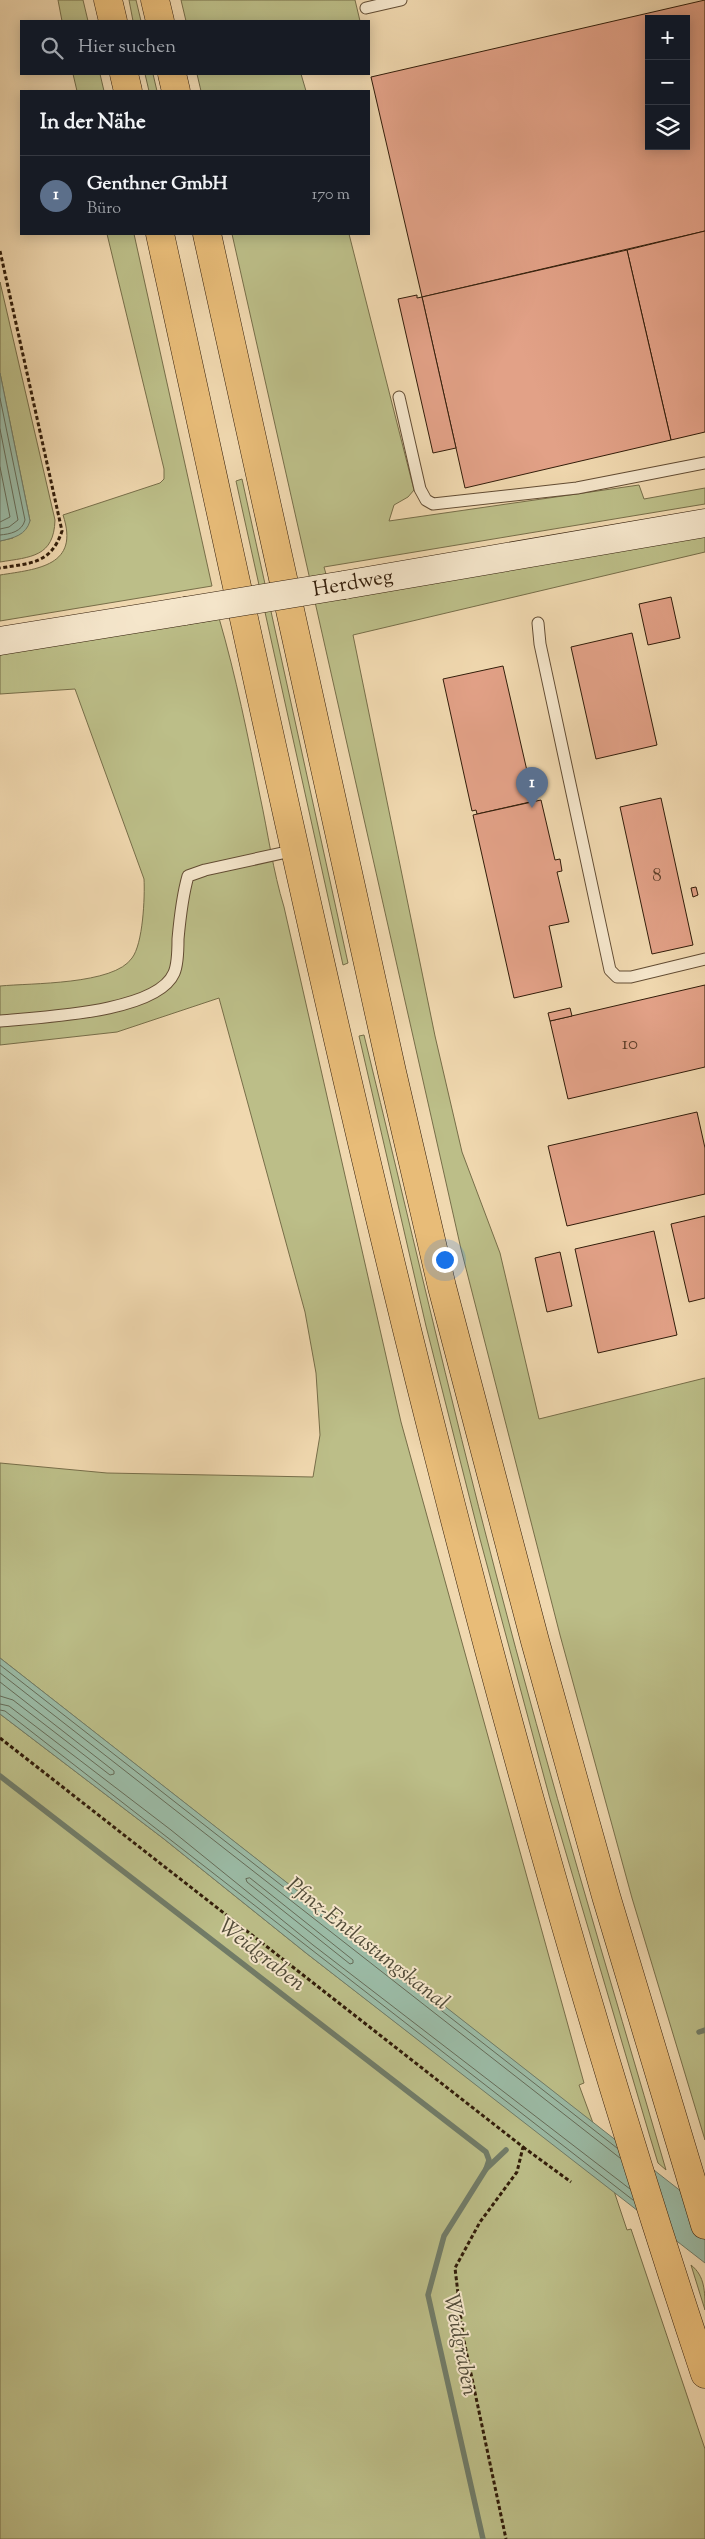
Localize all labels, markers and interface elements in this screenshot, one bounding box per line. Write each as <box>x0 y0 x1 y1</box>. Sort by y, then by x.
map controls <box>645 15 690 150</box>
button: + <box>645 15 690 60</box>
search box <box>20 20 370 75</box>
icon: search <box>38 34 66 62</box>
text: Hier suchen <box>78 34 176 61</box>
button: − <box>645 60 690 105</box>
button: layers <box>645 105 690 150</box>
text: In der Nähe <box>40 108 146 138</box>
text: Genthner GmbH <box>87 171 228 198</box>
text: 1 <box>53 184 59 207</box>
text: 170 m <box>312 184 350 207</box>
text: Büro <box>87 198 121 221</box>
street label: Herdweg <box>310 562 396 606</box>
pin: 1 <box>516 767 548 808</box>
house number: 8 <box>652 863 662 890</box>
house number: 10 <box>622 1031 638 1058</box>
your location <box>432 1247 458 1273</box>
water label: Pfinz-Entlastungskanal <box>279 1871 456 2019</box>
water label: Weidgraben <box>210 1912 312 2001</box>
water label: Weidgraben <box>433 2291 485 2399</box>

